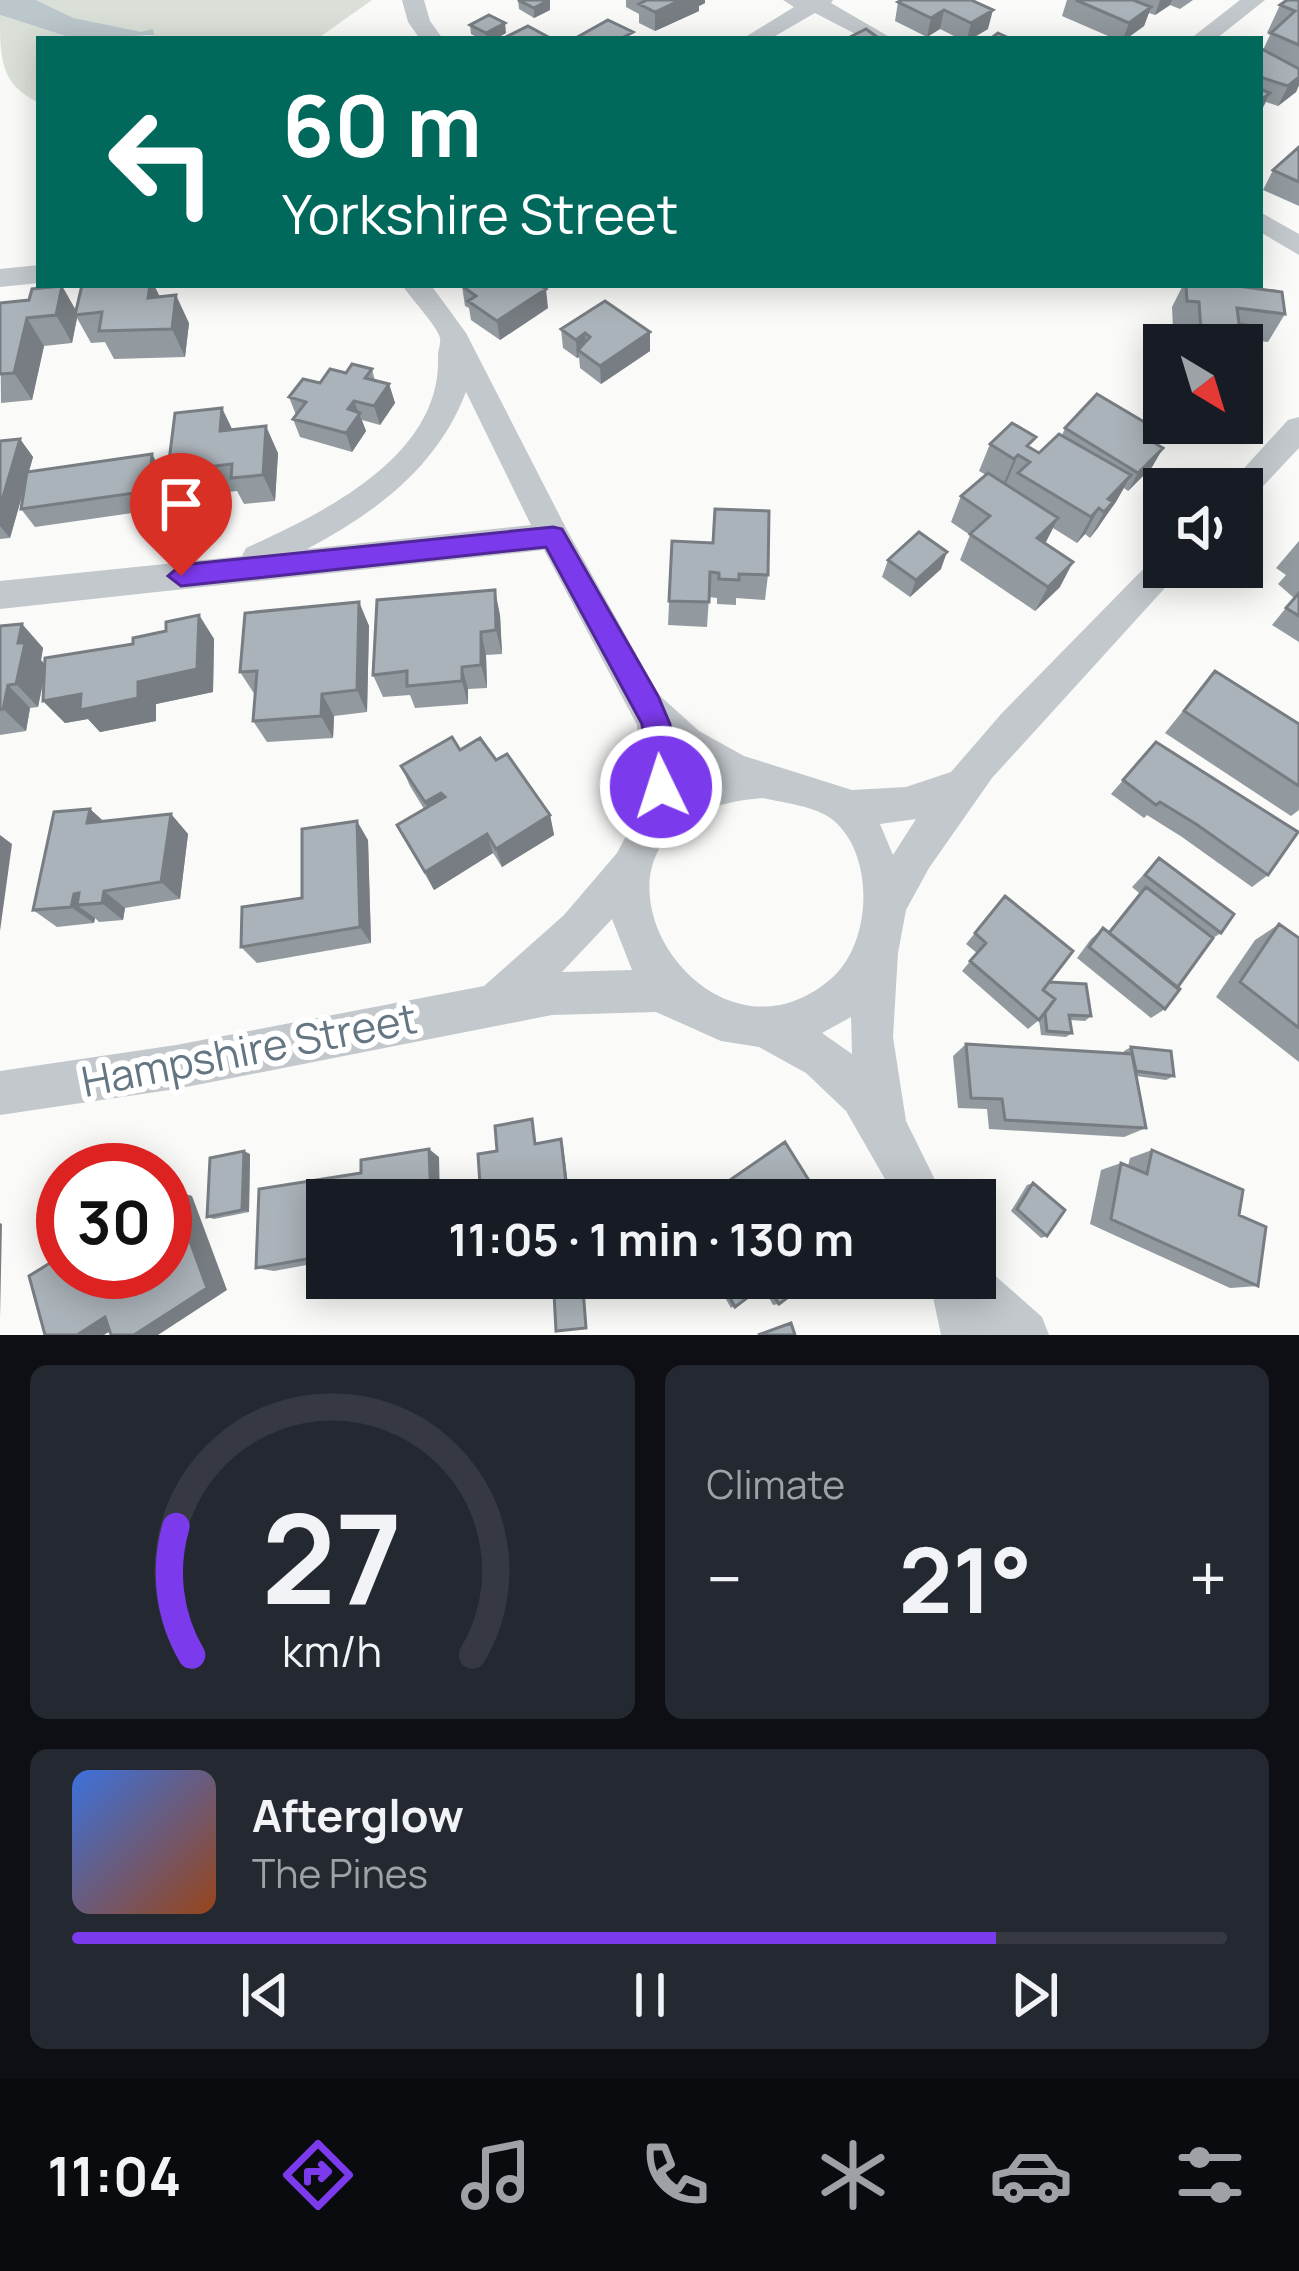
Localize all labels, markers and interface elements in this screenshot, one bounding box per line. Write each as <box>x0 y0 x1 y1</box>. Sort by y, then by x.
text: 60 m <box>282 67 482 182</box>
icon: left <box>84 84 240 240</box>
text: Yorkshire Street <box>282 176 678 250</box>
north arrow <box>1143 324 1263 444</box>
map controls <box>1143 324 1263 588</box>
pin <box>130 453 232 576</box>
button: sound <box>1143 468 1263 588</box>
icon: arrive <box>148 471 214 537</box>
position arrow <box>598 724 724 850</box>
street label: Hampshire Street <box>76 988 422 1110</box>
speed limit sign: 30 <box>36 1143 192 1299</box>
text: 11:05 · 1 min · 130 m <box>448 1208 854 1270</box>
text: Climate <box>707 1457 845 1511</box>
text: 27 <box>262 1471 403 1641</box>
text: 21° <box>899 1517 1032 1640</box>
text: − <box>707 1533 742 1623</box>
text: + <box>1189 1533 1227 1623</box>
text: km/h <box>282 1621 382 1680</box>
text: Afterglow <box>252 1784 464 1846</box>
text: The Pines <box>252 1846 428 1900</box>
icon: previous <box>232 1962 298 2028</box>
icon: pause <box>617 1962 683 2028</box>
icon: next <box>1002 1962 1068 2028</box>
icon: directions <box>276 2133 360 2217</box>
icon: music <box>454 2133 538 2217</box>
icon: phone <box>633 2133 717 2217</box>
icon: climate <box>811 2133 895 2217</box>
icon: car <box>989 2133 1073 2217</box>
icon: filters <box>1168 2133 1252 2217</box>
text: 11:04 <box>47 2138 181 2212</box>

